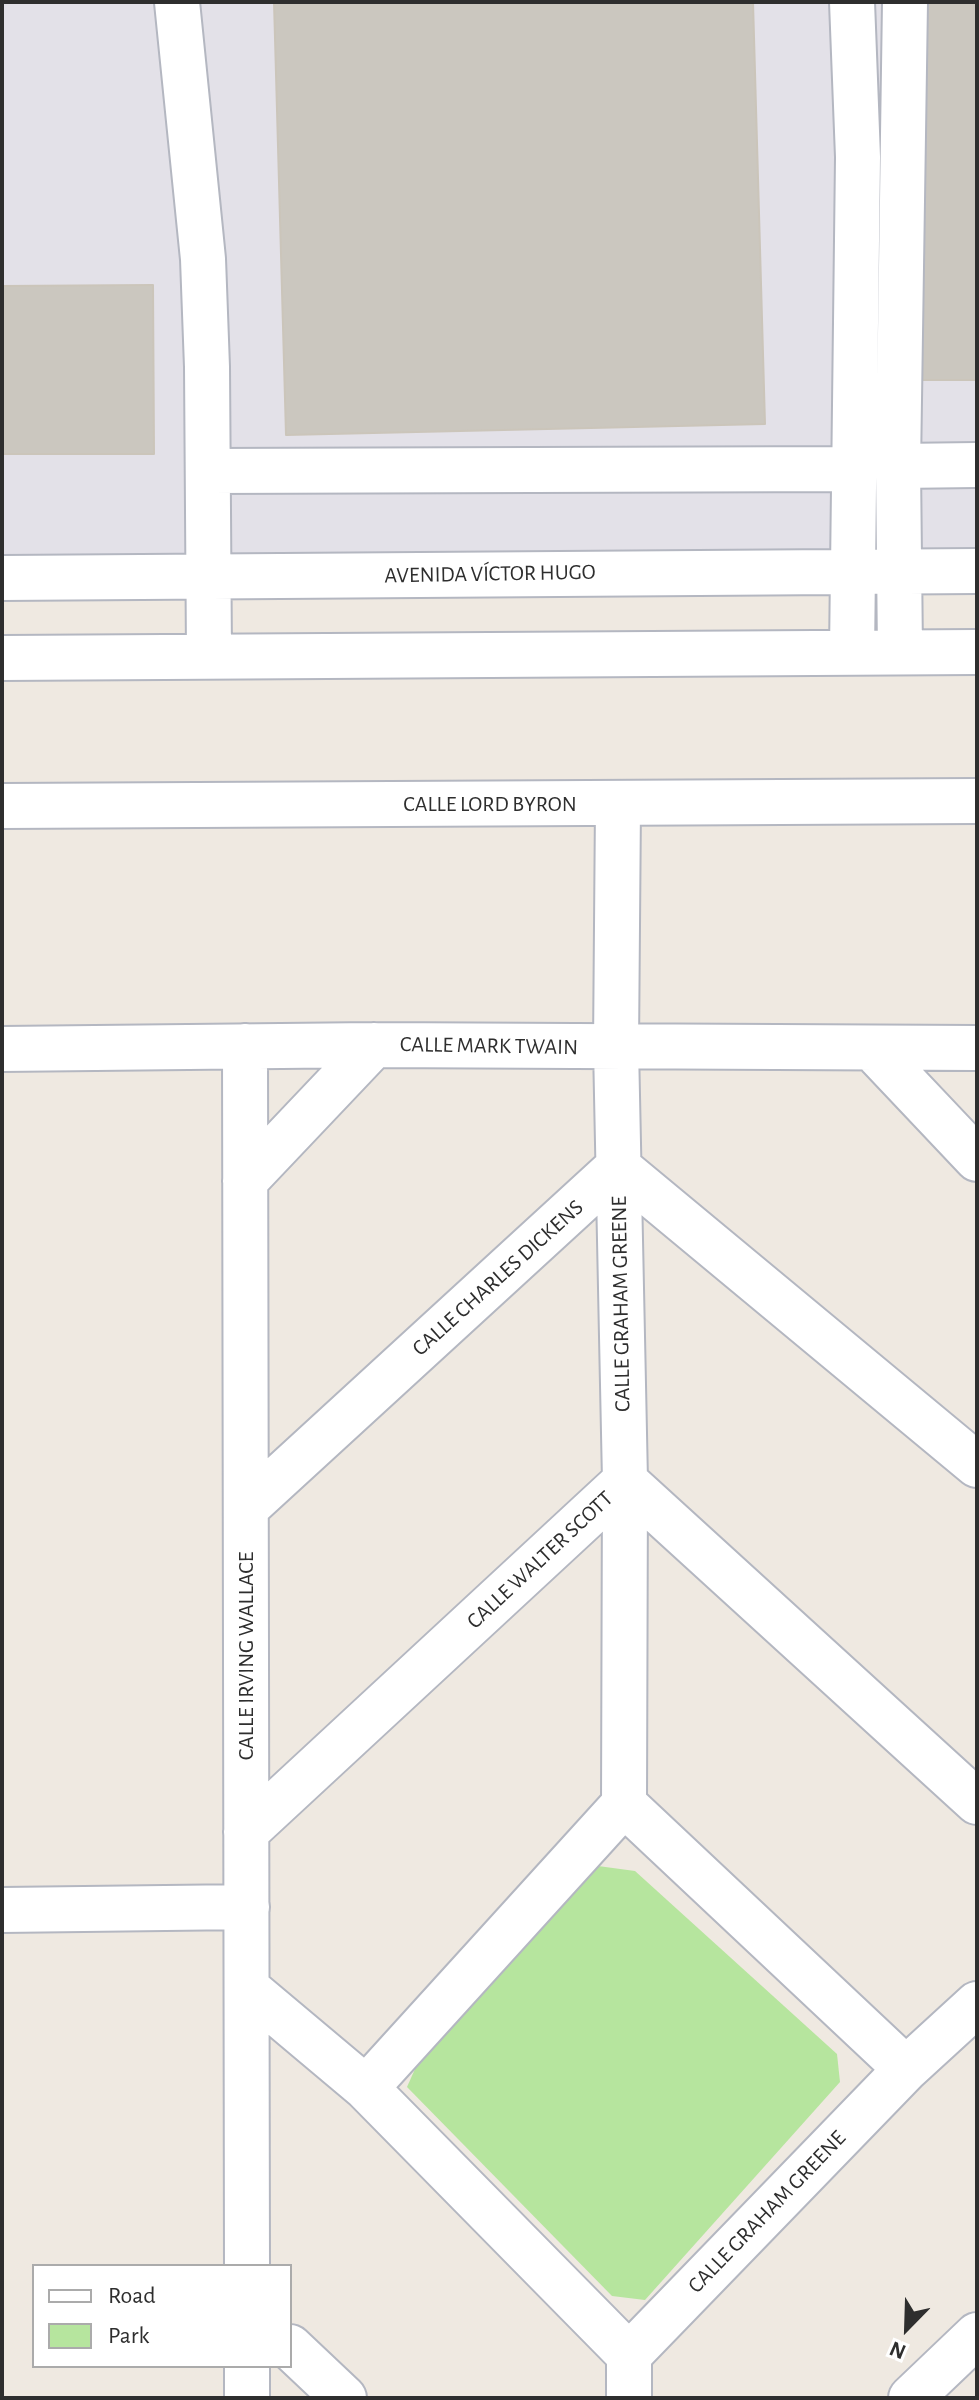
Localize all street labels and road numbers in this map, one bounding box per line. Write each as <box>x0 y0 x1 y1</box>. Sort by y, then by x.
street label: AVENIDA VÍCTOR HUGO <box>384 559 596 589</box>
street label: CALLE LORD BYRON <box>403 791 577 817</box>
street label: CALLE MARK TWAIN <box>400 1031 578 1061</box>
street label: CALLE CHARLES DICKENS <box>407 1194 589 1362</box>
street label: CALLE GRAHAM GREENE <box>606 1196 636 1412</box>
street label: CALLE WALTER SCOTT <box>461 1485 619 1635</box>
street label: CALLE IRVING WALLACE <box>233 1552 259 1760</box>
street label: CALLE GRAHAM GREENE <box>683 2125 851 2299</box>

